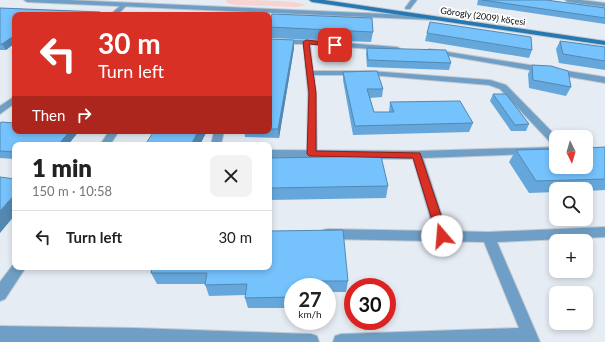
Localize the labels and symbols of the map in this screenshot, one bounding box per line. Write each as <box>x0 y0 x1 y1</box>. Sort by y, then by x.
street label: Görogly (2009) köçesi <box>440 5 526 27</box>
pin <box>318 28 352 62</box>
north arrow <box>549 130 593 174</box>
position arrow <box>421 215 463 257</box>
speed limit sign: 30 <box>344 278 396 330</box>

